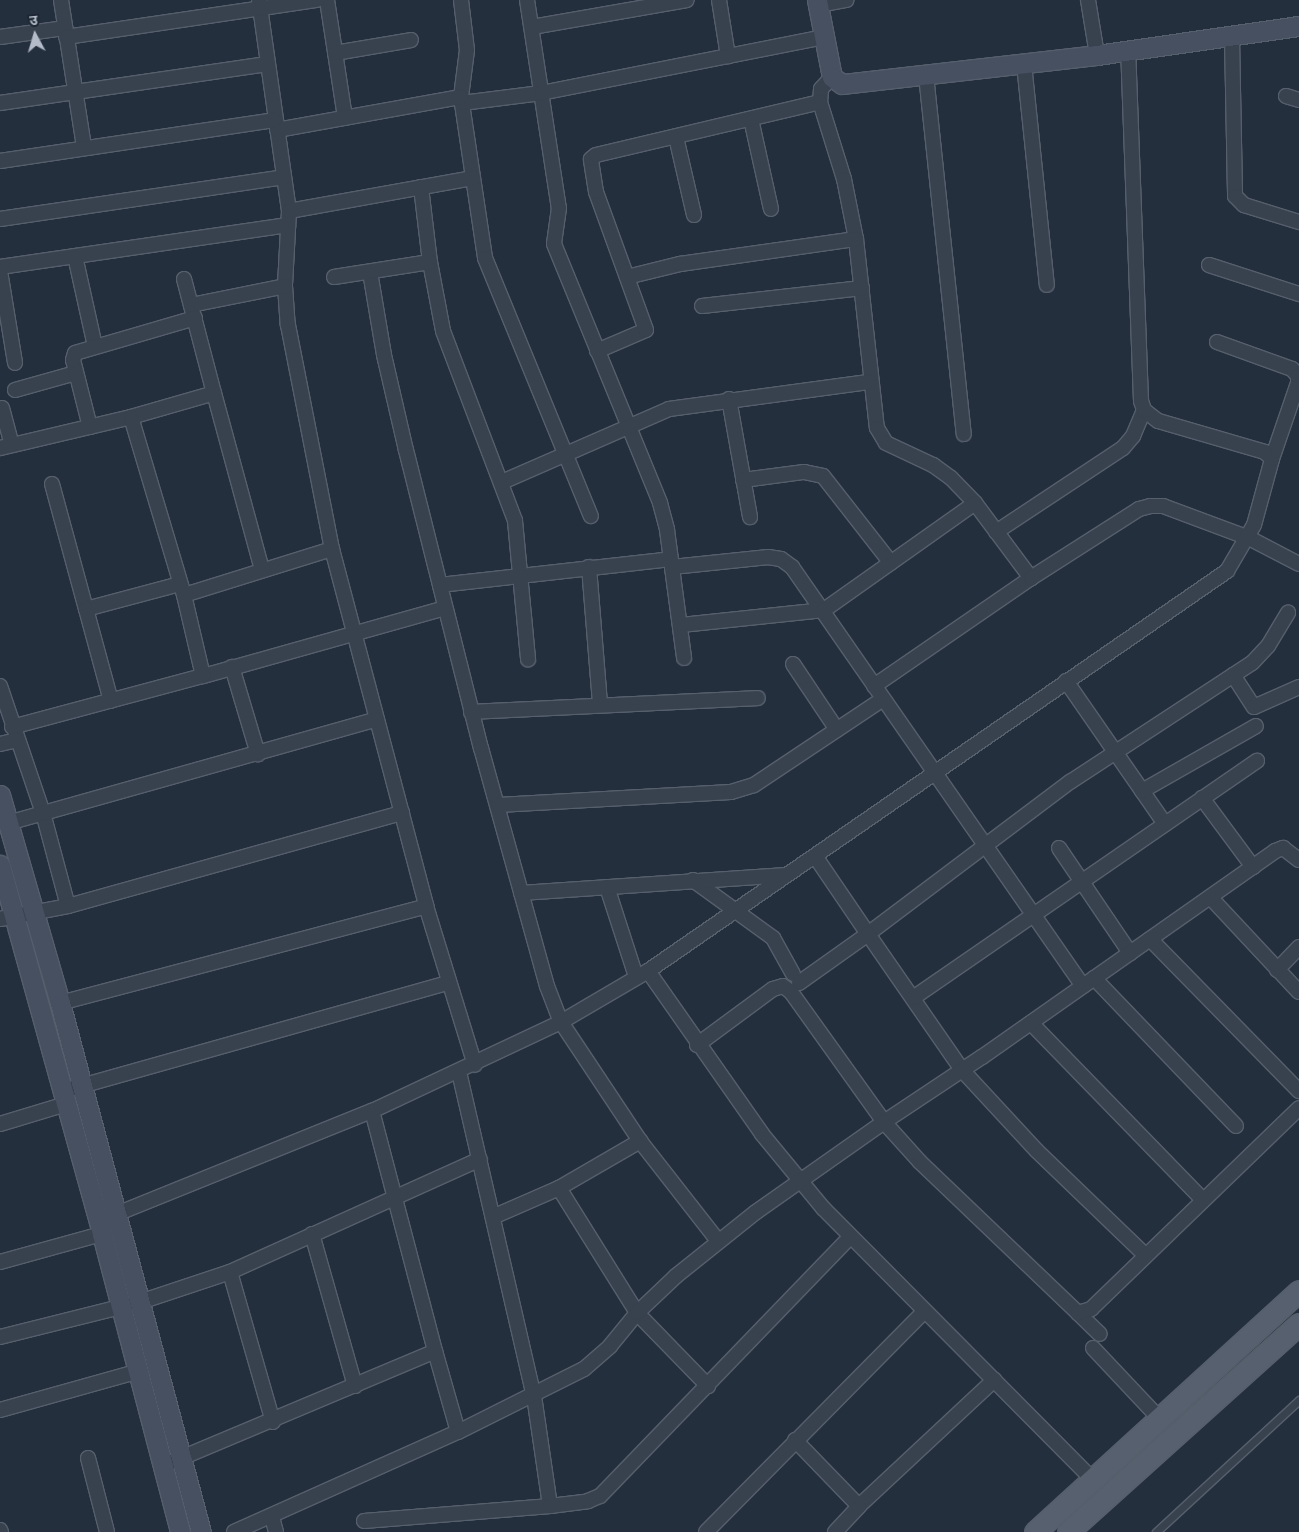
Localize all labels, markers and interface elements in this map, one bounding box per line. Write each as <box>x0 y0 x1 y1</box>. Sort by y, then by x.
north arrow <box>10 10 60 60</box>
text: उ <box>28 11 38 29</box>

